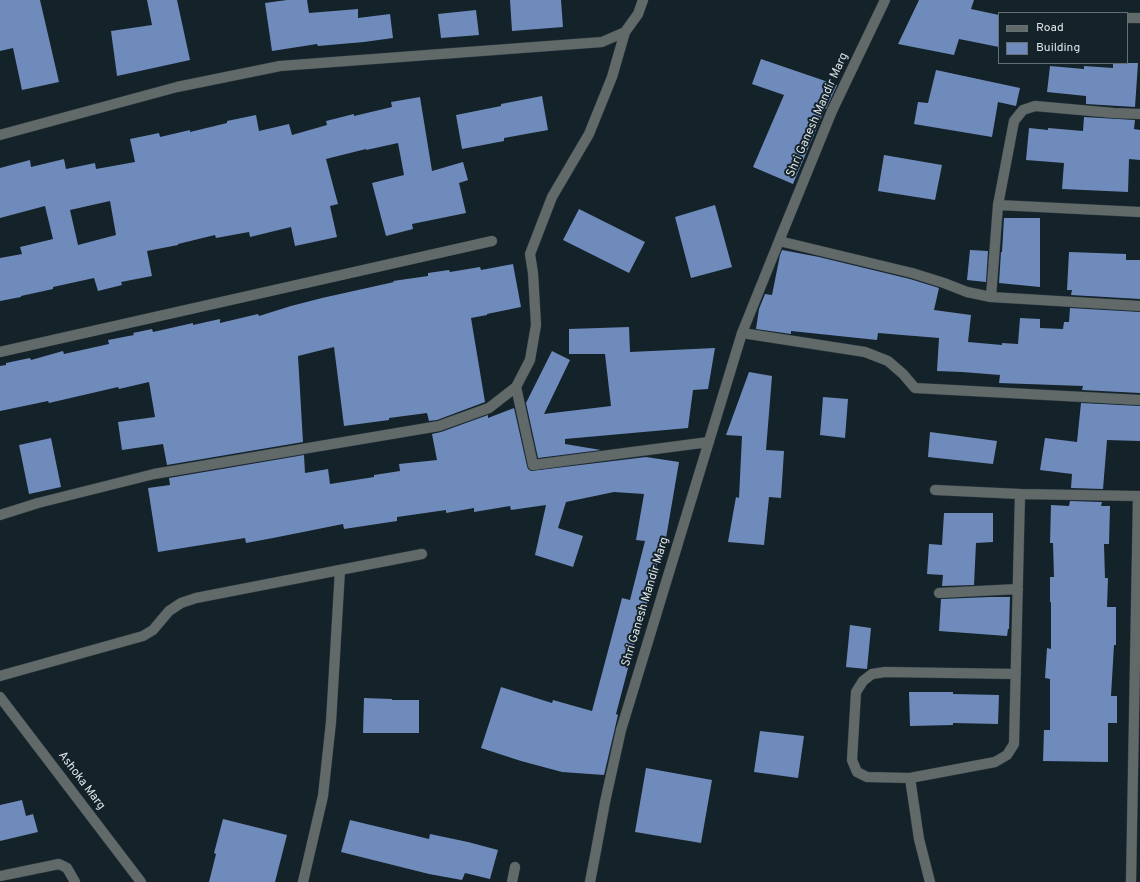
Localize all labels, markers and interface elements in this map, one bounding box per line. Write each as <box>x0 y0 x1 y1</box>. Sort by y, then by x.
legend <box>998 12 1128 64</box>
text: Road <box>1036 20 1064 36</box>
text: Building <box>1036 40 1080 56</box>
street label: Shri Ganesh Mandir Marg <box>784 51 852 179</box>
street label: Shri Ganesh Mandir Marg <box>619 536 673 668</box>
street label: Ashoka Marg <box>54 749 108 813</box>

